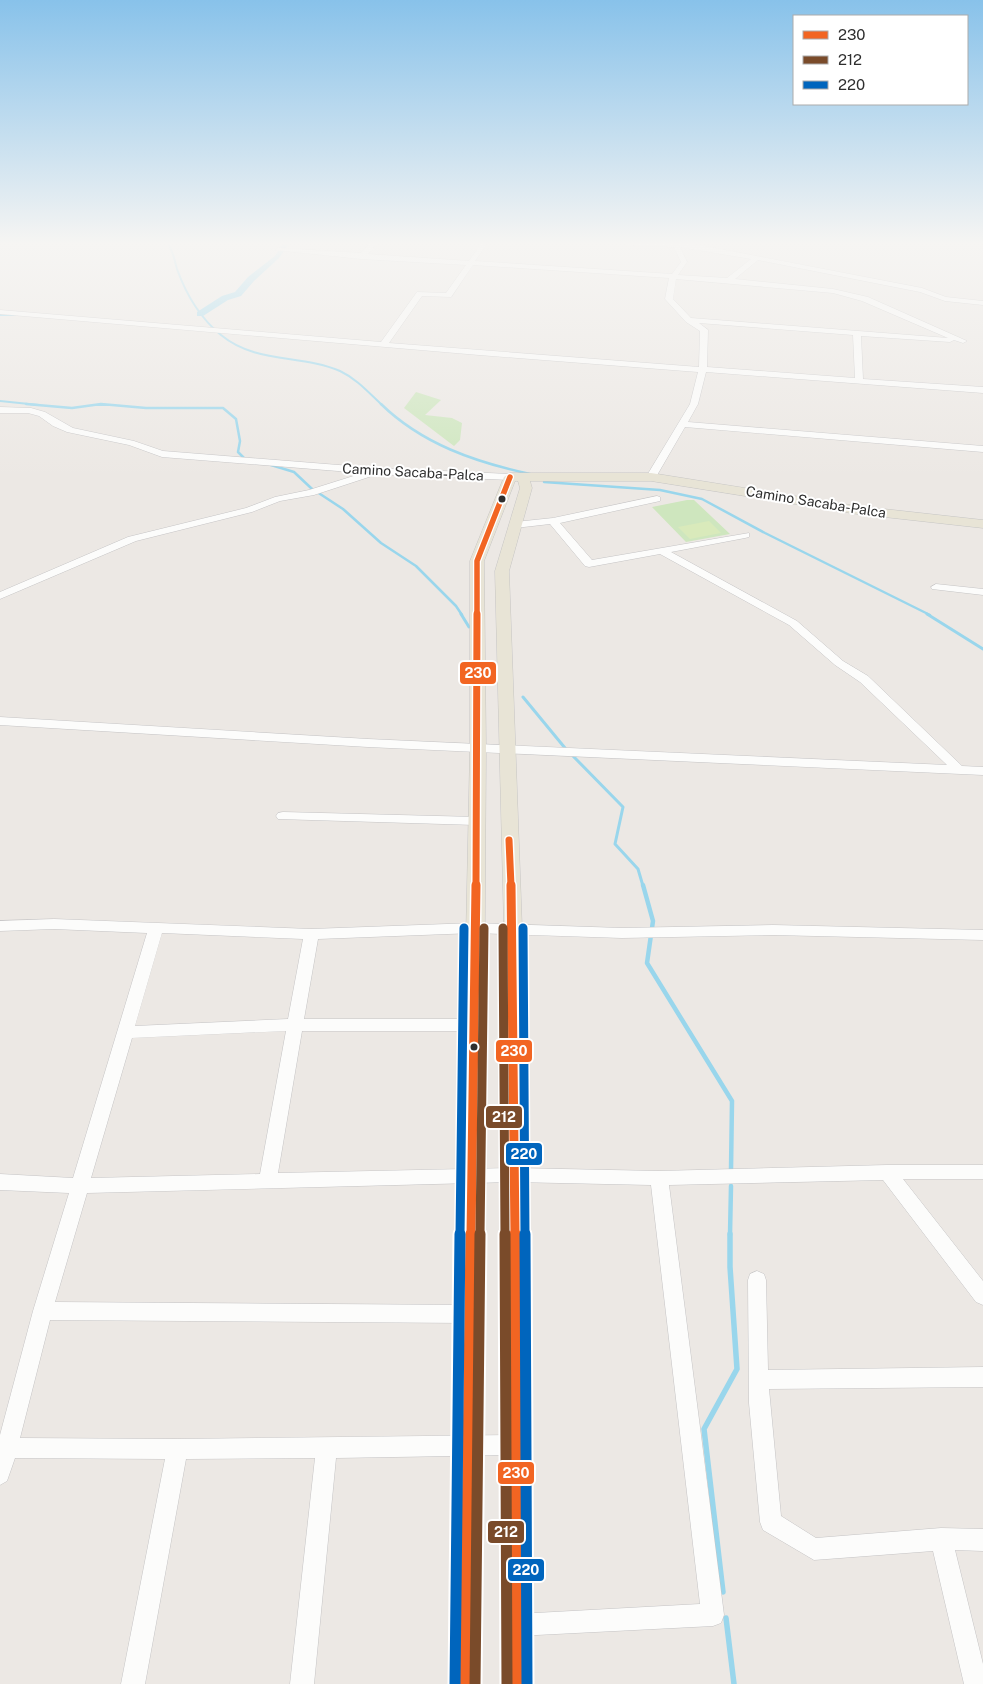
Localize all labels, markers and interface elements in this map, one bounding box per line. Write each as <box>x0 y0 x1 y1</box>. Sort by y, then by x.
legend <box>793 15 968 105</box>
text: 230 <box>838 26 865 43</box>
text: 212 <box>838 51 862 68</box>
text: 220 <box>838 76 865 93</box>
street label: Camino Sacaba-Palca <box>342 460 484 484</box>
street label: Camino Sacaba-Palca <box>745 483 887 521</box>
unlabelled marker <box>497 494 507 504</box>
line badge: 230 <box>459 661 497 685</box>
text: 230 <box>464 665 492 681</box>
line badge: 230 <box>495 1039 533 1063</box>
unlabelled marker <box>469 1042 479 1052</box>
text: 230 <box>500 1043 528 1059</box>
line badge: 212 <box>485 1105 523 1129</box>
text: 212 <box>492 1109 516 1125</box>
line badge: 220 <box>505 1142 543 1166</box>
text: 220 <box>511 1146 537 1162</box>
line badge: 230 <box>497 1461 535 1485</box>
text: 230 <box>502 1465 530 1481</box>
line badge: 212 <box>487 1520 525 1544</box>
text: 212 <box>494 1524 518 1540</box>
line badge: 220 <box>507 1558 545 1582</box>
text: 220 <box>513 1562 539 1578</box>

